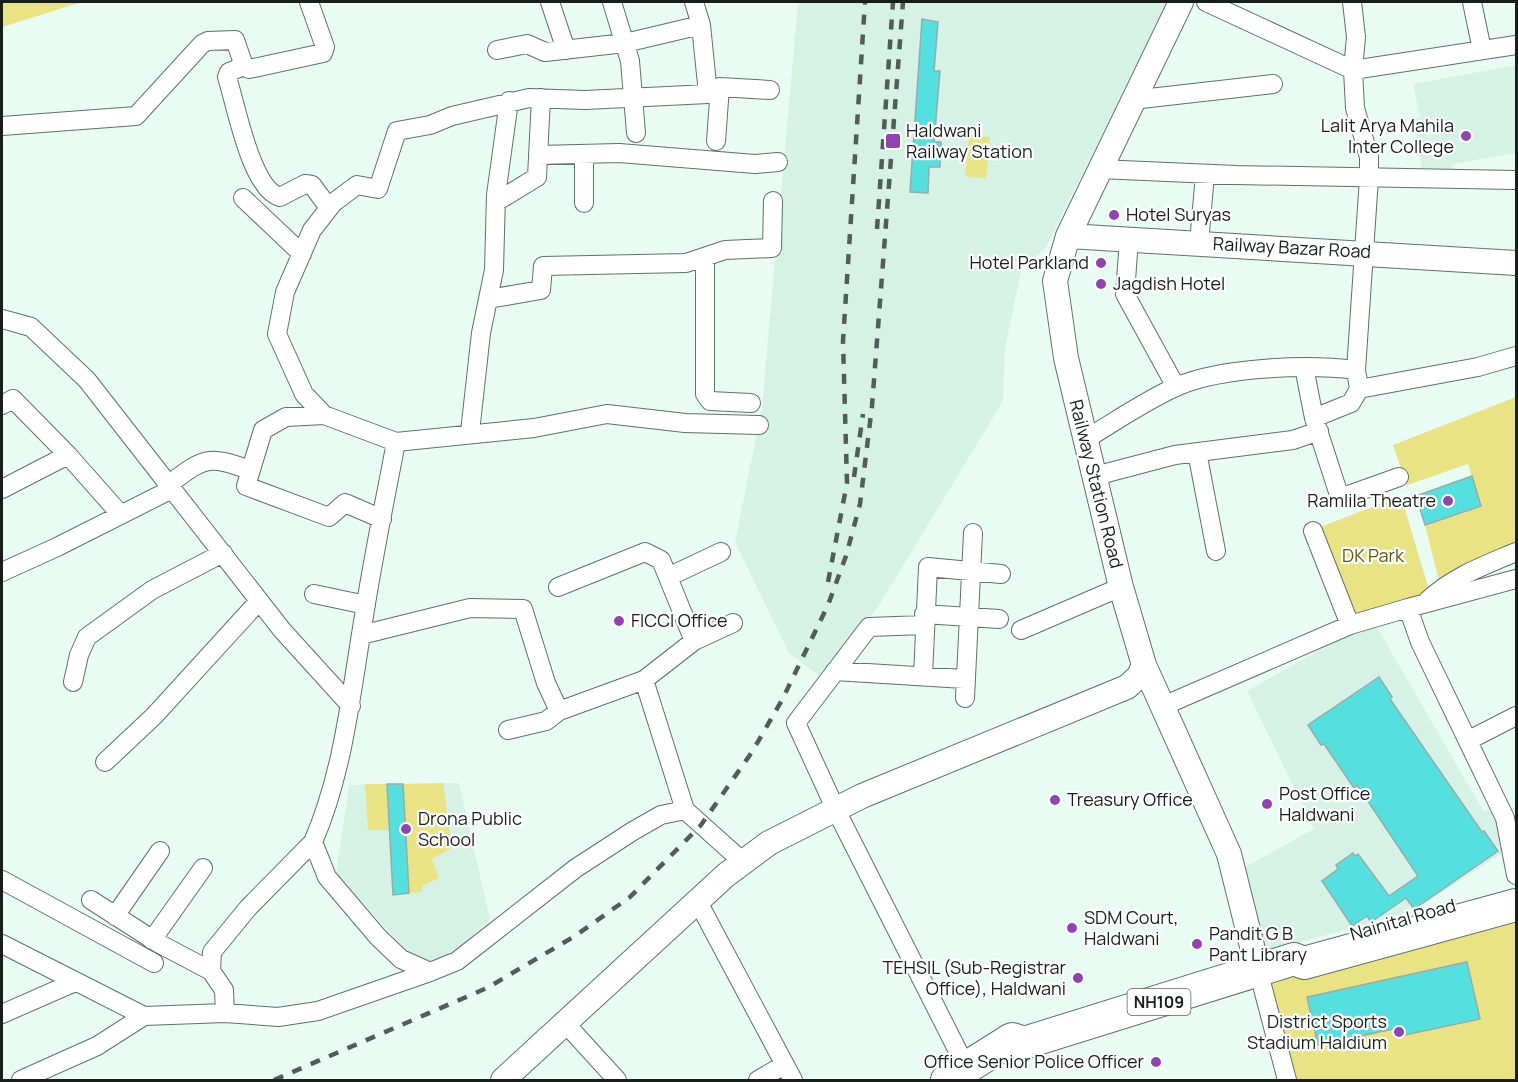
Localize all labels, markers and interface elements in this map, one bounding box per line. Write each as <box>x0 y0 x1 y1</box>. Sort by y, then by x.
place label: Lalit Arya Mahila Inter College <box>1321 113 1454 158</box>
place label: Haldwani Railway Station <box>906 118 1033 163</box>
marker: Lalit Arya Mahila Inter College <box>1459 129 1473 143</box>
marker: Haldwani Railway Station <box>884 132 902 150</box>
place label: Hotel Suryas <box>1126 202 1231 226</box>
marker: Hotel Suryas <box>1107 208 1121 222</box>
street label: Railway Bazar Road <box>1212 231 1372 263</box>
place label: Hotel Parkland <box>969 250 1089 274</box>
marker: Hotel Parkland <box>1094 256 1108 270</box>
place label: Jagdish Hotel <box>1113 271 1225 295</box>
marker: Jagdish Hotel <box>1094 277 1108 291</box>
street label: Railway Station Road <box>1064 397 1130 571</box>
place label: Ramlila Theatre <box>1307 488 1436 512</box>
marker: Ramlila Theatre <box>1441 494 1455 508</box>
park label: DK Park <box>1342 543 1405 567</box>
place label: FICCI Office <box>631 608 727 632</box>
marker: FICCI Office <box>612 614 626 628</box>
place label: Post Office Haldwani <box>1279 781 1370 826</box>
place label: Treasury Office <box>1067 787 1193 811</box>
marker: Treasury Office <box>1048 793 1062 807</box>
marker: Post Office Haldwani <box>1260 797 1274 811</box>
place label: Drona Public School <box>418 806 522 851</box>
marker: Drona Public School <box>399 822 413 836</box>
street label: Nainital Road <box>1347 892 1458 946</box>
place label: SDM Court, Haldwani <box>1084 905 1179 950</box>
marker: SDM Court, Haldwani <box>1065 921 1079 935</box>
place label: Pandit G B Pant Library <box>1209 921 1307 966</box>
marker: Pandit G B Pant Library <box>1190 937 1204 951</box>
place label: TEHSIL (Sub-Registrar Office), Haldwani <box>883 955 1067 1000</box>
marker: TEHSIL (Sub-Registrar Office), Haldwani <box>1071 971 1085 985</box>
road number: NH109 <box>1128 989 1190 1015</box>
place label: District Sports Stadium Haldium <box>1247 1009 1387 1054</box>
marker: District Sports Stadium Haldium <box>1392 1025 1406 1039</box>
place label: Office Senior Police Officer <box>924 1049 1144 1073</box>
marker: Office Senior Police Officer <box>1149 1055 1163 1069</box>

